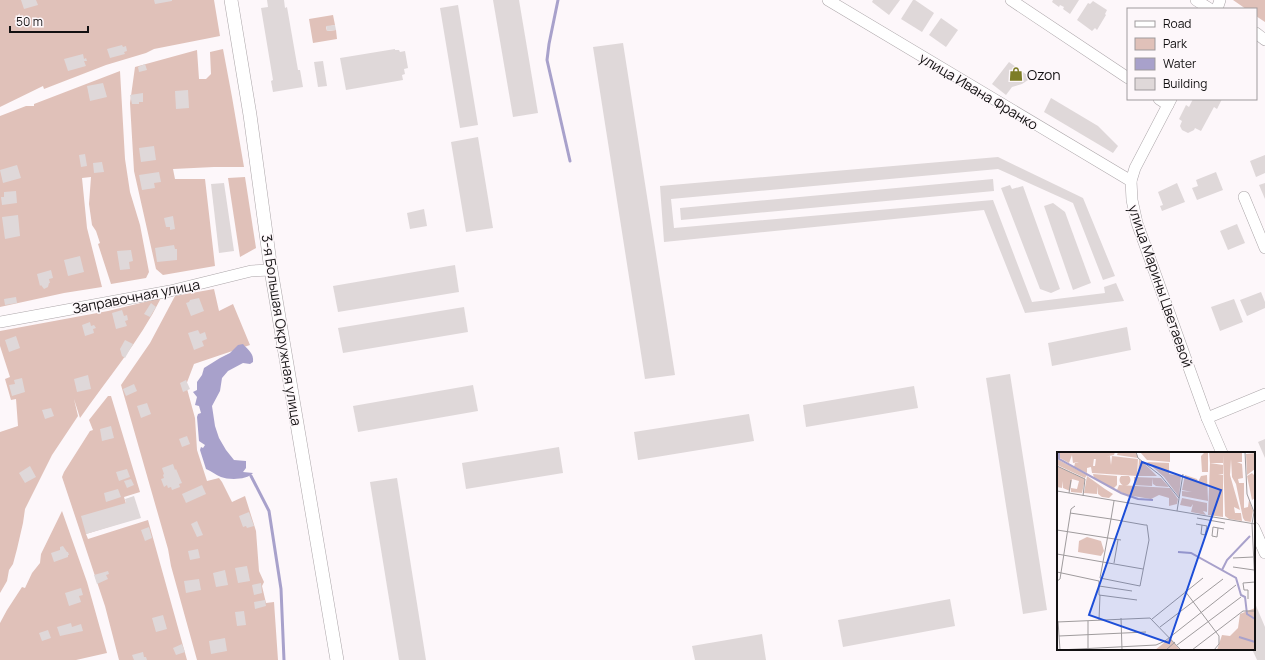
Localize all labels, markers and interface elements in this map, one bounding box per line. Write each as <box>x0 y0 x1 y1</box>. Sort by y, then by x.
scale bar <box>10 8 88 34</box>
legend <box>1127 8 1257 100</box>
text: 50 m <box>16 13 43 30</box>
text: Road <box>1163 15 1191 32</box>
text: Park <box>1163 35 1188 52</box>
street label: улица Ивана Франко <box>916 48 1042 134</box>
text: Water <box>1163 55 1197 72</box>
place label: Ozon <box>1027 65 1061 84</box>
shop icon: Ozon <box>1008 66 1024 82</box>
text: Building <box>1163 75 1207 92</box>
street label: улица Марины Цветаевой <box>1124 202 1198 370</box>
street label: 3-я Большая Окружная улица <box>257 233 307 427</box>
street label: Заправочная улица <box>71 274 201 318</box>
inset map <box>1057 452 1255 650</box>

